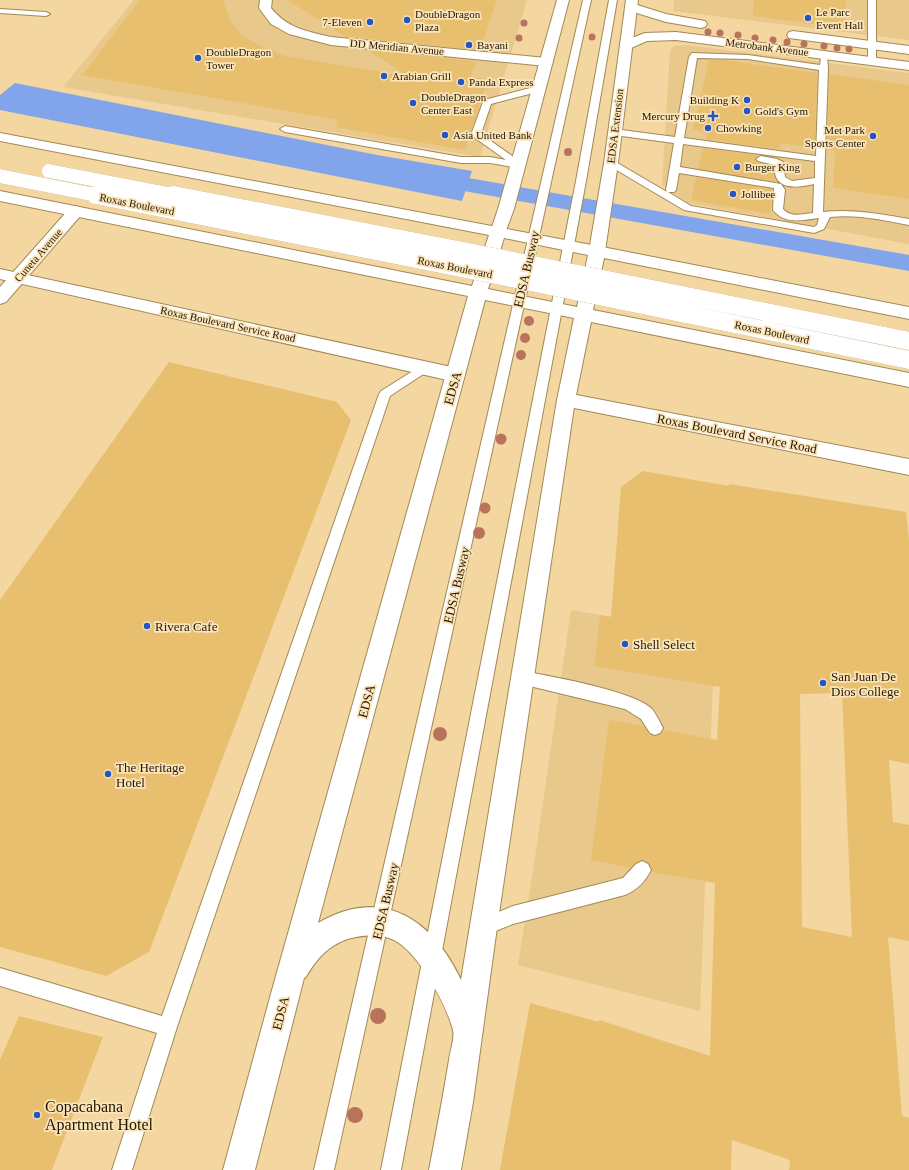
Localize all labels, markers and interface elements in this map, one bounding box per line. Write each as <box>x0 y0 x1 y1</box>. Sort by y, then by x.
place label: Le Parc Event Hall <box>816 6 863 31</box>
place label: DoubleDragon Plaza <box>415 8 481 33</box>
marker: Le Parc Event Hall <box>803 13 813 23</box>
marker: DoubleDragon Plaza <box>402 15 412 25</box>
place label: 7-Eleven <box>322 16 363 28</box>
marker: 7-Eleven <box>365 17 375 27</box>
street label: Metrobank Avenue <box>725 36 809 58</box>
street label: DD Meridian Avenue <box>349 37 445 57</box>
place label: Bayani <box>477 39 508 51</box>
marker: Bayani <box>464 40 474 50</box>
place label: DoubleDragon Tower <box>206 46 272 71</box>
marker: DoubleDragon Tower <box>193 53 203 63</box>
place label: Arabian Grill <box>392 70 451 82</box>
marker: Arabian Grill <box>379 71 389 81</box>
place label: Panda Express <box>469 76 533 88</box>
marker: Panda Express <box>456 77 466 87</box>
street label: EDSA Extension <box>604 88 626 164</box>
place label: DoubleDragon Center East <box>421 91 487 116</box>
place label: Building K <box>690 94 739 106</box>
marker: Building K <box>742 95 752 105</box>
marker: DoubleDragon Center East <box>408 98 418 108</box>
place label: Gold's Gym <box>755 105 808 117</box>
marker: Gold's Gym <box>742 106 752 116</box>
place label: Mercury Drug <box>642 110 705 122</box>
marker: Mercury Drug <box>708 111 718 121</box>
place label: Chowking <box>716 122 762 134</box>
marker: Chowking <box>703 123 713 133</box>
place label: Met Park Sports Center <box>805 124 865 149</box>
place label: Asia United Bank <box>453 129 532 141</box>
marker: Asia United Bank <box>440 130 450 140</box>
marker: Met Park Sports Center <box>868 131 878 141</box>
place label: Burger King <box>745 161 801 173</box>
marker: Burger King <box>732 162 742 172</box>
place label: Jollibee <box>741 188 775 200</box>
marker: Jollibee <box>728 189 738 199</box>
street label: Roxas Boulevard <box>99 191 176 217</box>
street label: Cuneta Avenue <box>12 226 64 284</box>
street label: EDSA Busway <box>510 229 543 309</box>
street label: Roxas Boulevard <box>417 254 494 280</box>
street label: Roxas Boulevard Service Road <box>159 304 297 344</box>
street label: Roxas Boulevard <box>734 318 811 346</box>
street label: EDSA <box>441 369 465 407</box>
street label: Roxas Boulevard Service Road <box>656 411 819 456</box>
street label: EDSA Busway <box>440 545 473 625</box>
place label: Rivera Cafe <box>155 619 218 634</box>
marker: Rivera Cafe <box>142 621 152 631</box>
place label: Shell Select <box>633 637 695 652</box>
marker: Shell Select <box>620 639 630 649</box>
place label: San Juan De Dios College <box>831 669 899 699</box>
marker: San Juan De Dios College <box>818 678 828 688</box>
street label: EDSA <box>355 682 378 719</box>
place label: The Heritage Hotel <box>116 760 184 790</box>
marker: The Heritage Hotel <box>103 769 113 779</box>
street label: EDSA Busway <box>369 861 402 941</box>
street label: EDSA <box>269 994 292 1031</box>
place label: Copacabana Apartment Hotel <box>45 1098 154 1134</box>
marker: Copacabana Apartment Hotel <box>32 1110 42 1120</box>

